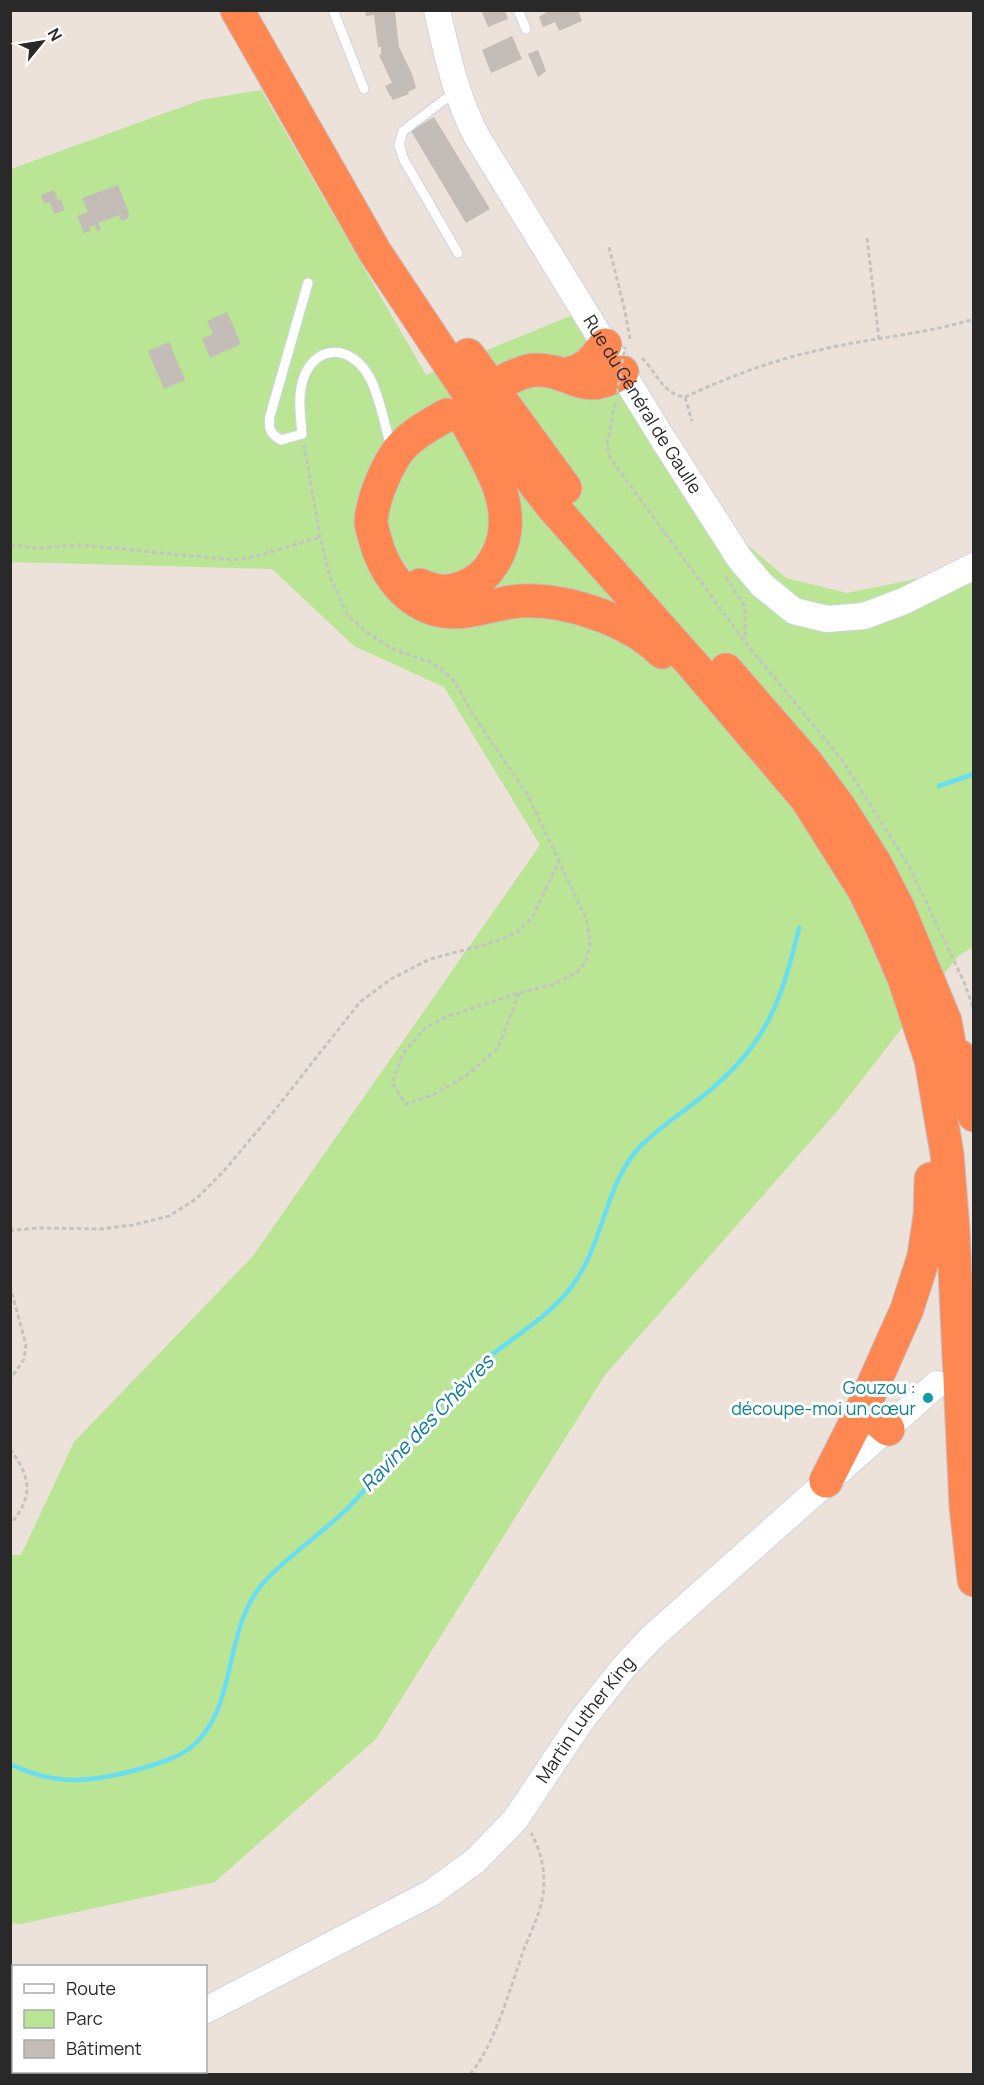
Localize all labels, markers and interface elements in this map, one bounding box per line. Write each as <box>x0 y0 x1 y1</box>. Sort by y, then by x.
north arrow <box>12 12 72 72</box>
text: N <box>43 24 67 45</box>
street label: Rue du Général de Gaulle <box>578 310 708 498</box>
water label: Ravine des Chèvres <box>354 1347 500 1497</box>
place label: Gouzou : découpe-moi un cœur <box>731 1375 917 1420</box>
marker: Gouzou : découpe-moi un cœur <box>921 1391 935 1405</box>
street label: Martin Luther King <box>530 1650 639 1787</box>
legend <box>12 1965 207 2073</box>
text: Route <box>66 1976 116 2000</box>
text: Parc <box>66 2006 103 2030</box>
text: Bâtiment <box>66 2036 142 2060</box>

